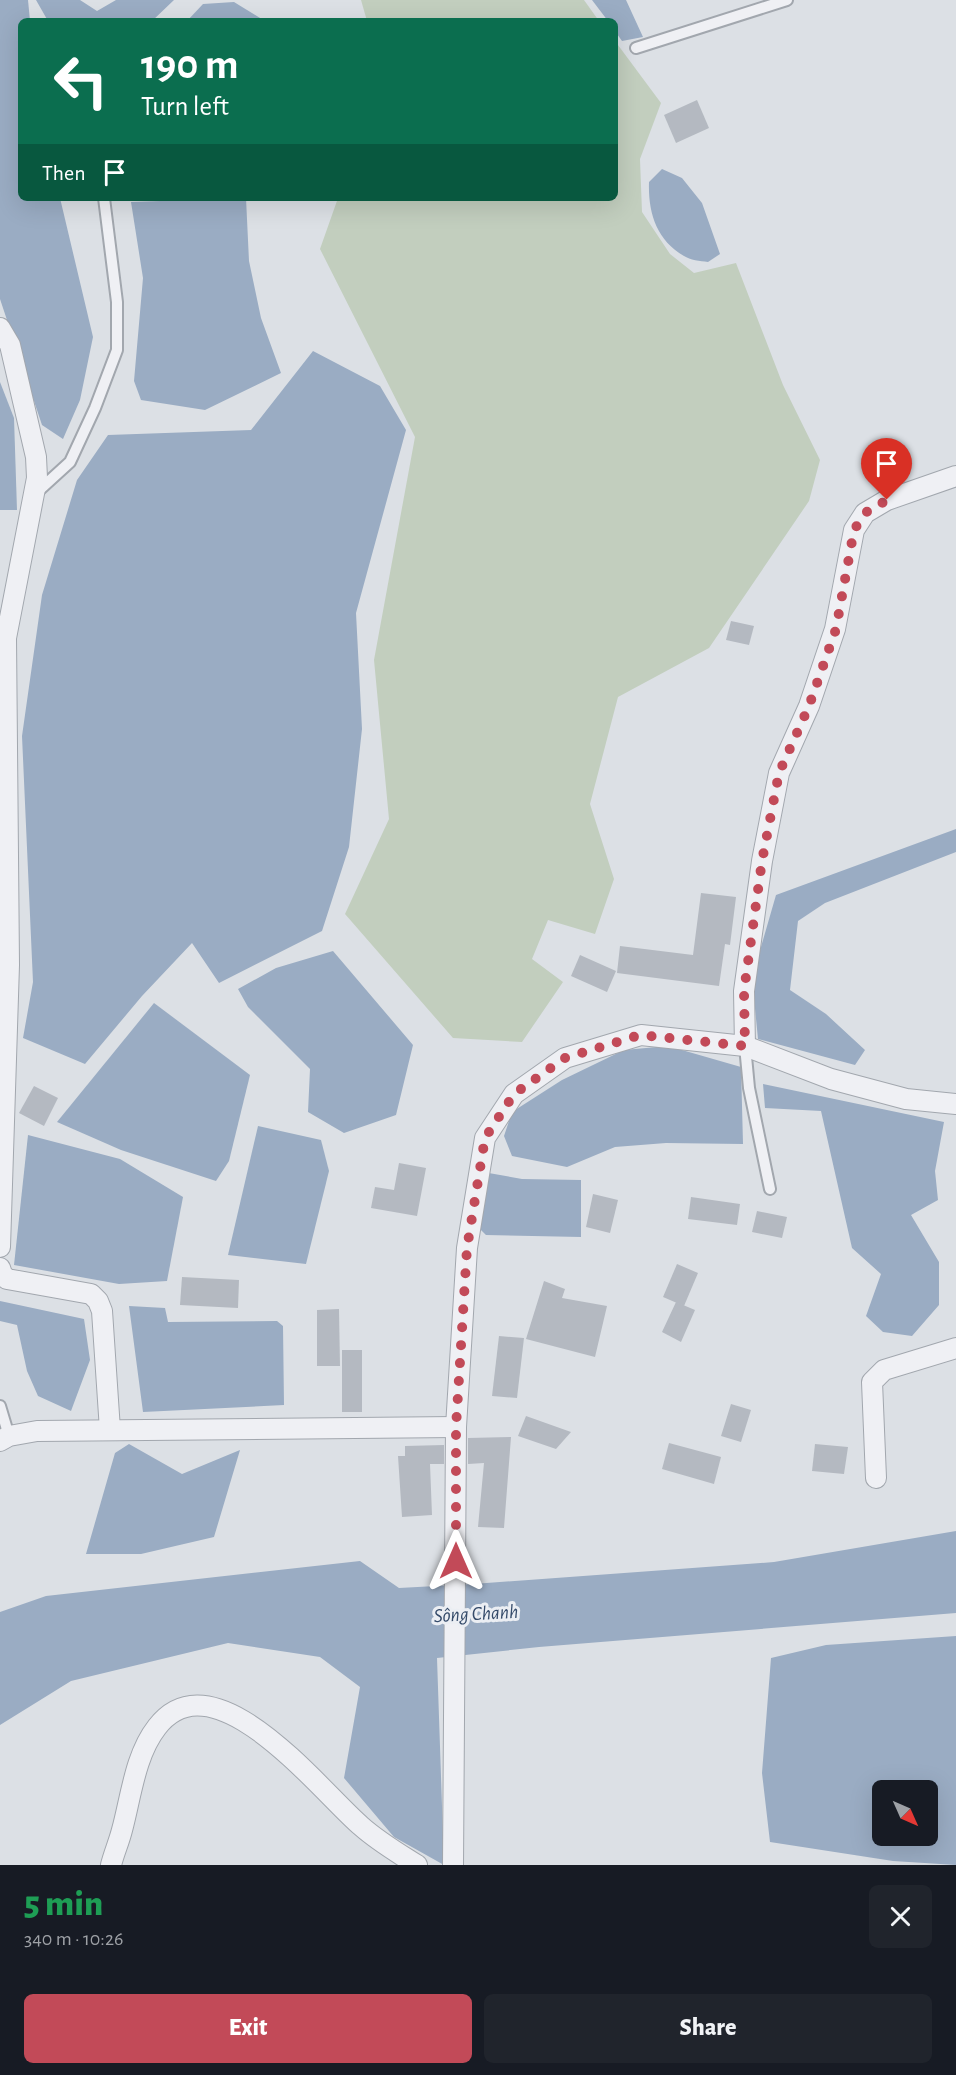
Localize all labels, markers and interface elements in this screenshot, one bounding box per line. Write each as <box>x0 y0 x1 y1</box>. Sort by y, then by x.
icon: left <box>42 42 120 120</box>
text: 190 m <box>141 44 239 86</box>
text: Turn left <box>141 93 229 120</box>
icon: arrive <box>98 156 131 189</box>
text: Then <box>42 162 86 184</box>
pin <box>861 438 912 500</box>
icon: arrive <box>870 447 903 480</box>
position arrow <box>424 1529 488 1593</box>
water label: Sông Chanh <box>433 1602 519 1626</box>
north arrow <box>872 1780 938 1846</box>
map controls <box>872 1780 938 1846</box>
button: close <box>869 1885 932 1948</box>
text: 5 min <box>24 1886 103 1922</box>
text: 340 m · 10:26 <box>24 1929 123 1949</box>
button: Exit <box>24 1994 472 2063</box>
button: Share <box>484 1994 932 2063</box>

